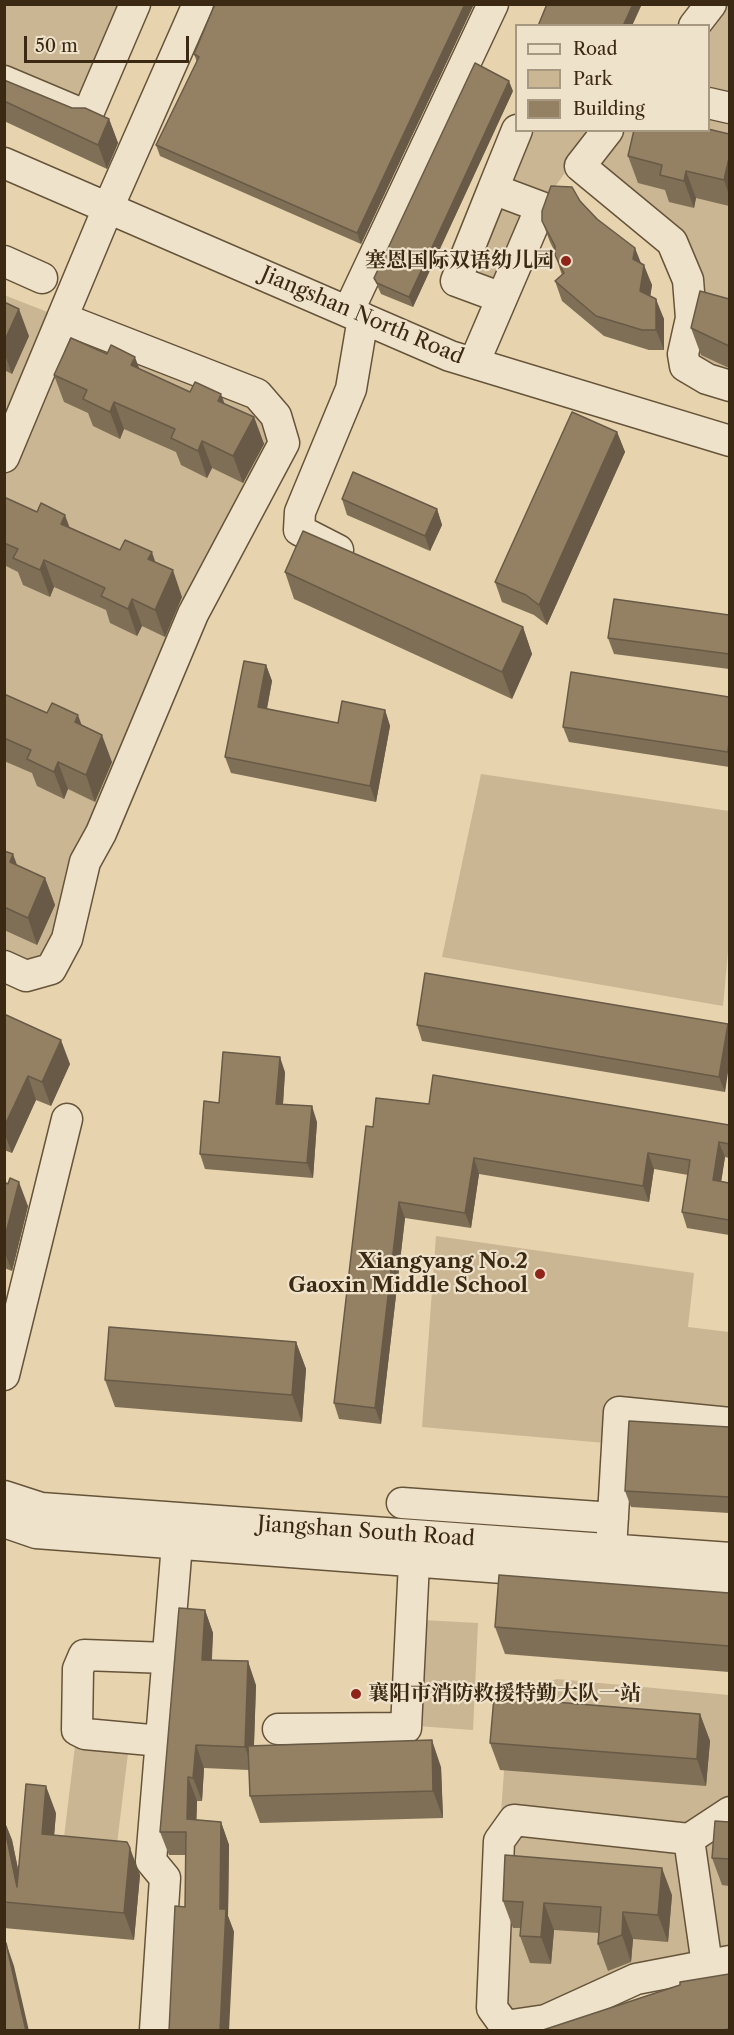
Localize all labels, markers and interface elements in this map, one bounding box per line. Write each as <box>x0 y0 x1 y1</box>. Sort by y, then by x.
scale bar <box>27 24 192 62</box>
legend <box>515 24 710 132</box>
text: 50 m <box>35 35 78 57</box>
text: Road <box>573 38 618 60</box>
text: Park <box>573 68 612 90</box>
text: Building <box>573 98 645 120</box>
place label: 塞恩国际双语幼儿园 <box>365 248 554 274</box>
marker: 塞恩国际双语幼儿园 <box>559 254 573 268</box>
street label: Jiangshan North Road <box>257 262 467 370</box>
place label: Xiangyang No.2 Gaoxin Middle School <box>288 1249 528 1299</box>
marker: Xiangyang No.2 Gaoxin Middle School <box>533 1267 547 1281</box>
street label: Jiangshan South Road <box>257 1512 475 1552</box>
place label: 襄阳市消防救援特勤大队一站 <box>368 1681 641 1707</box>
marker: 襄阳市消防救援特勤大队一站 <box>349 1687 363 1701</box>

